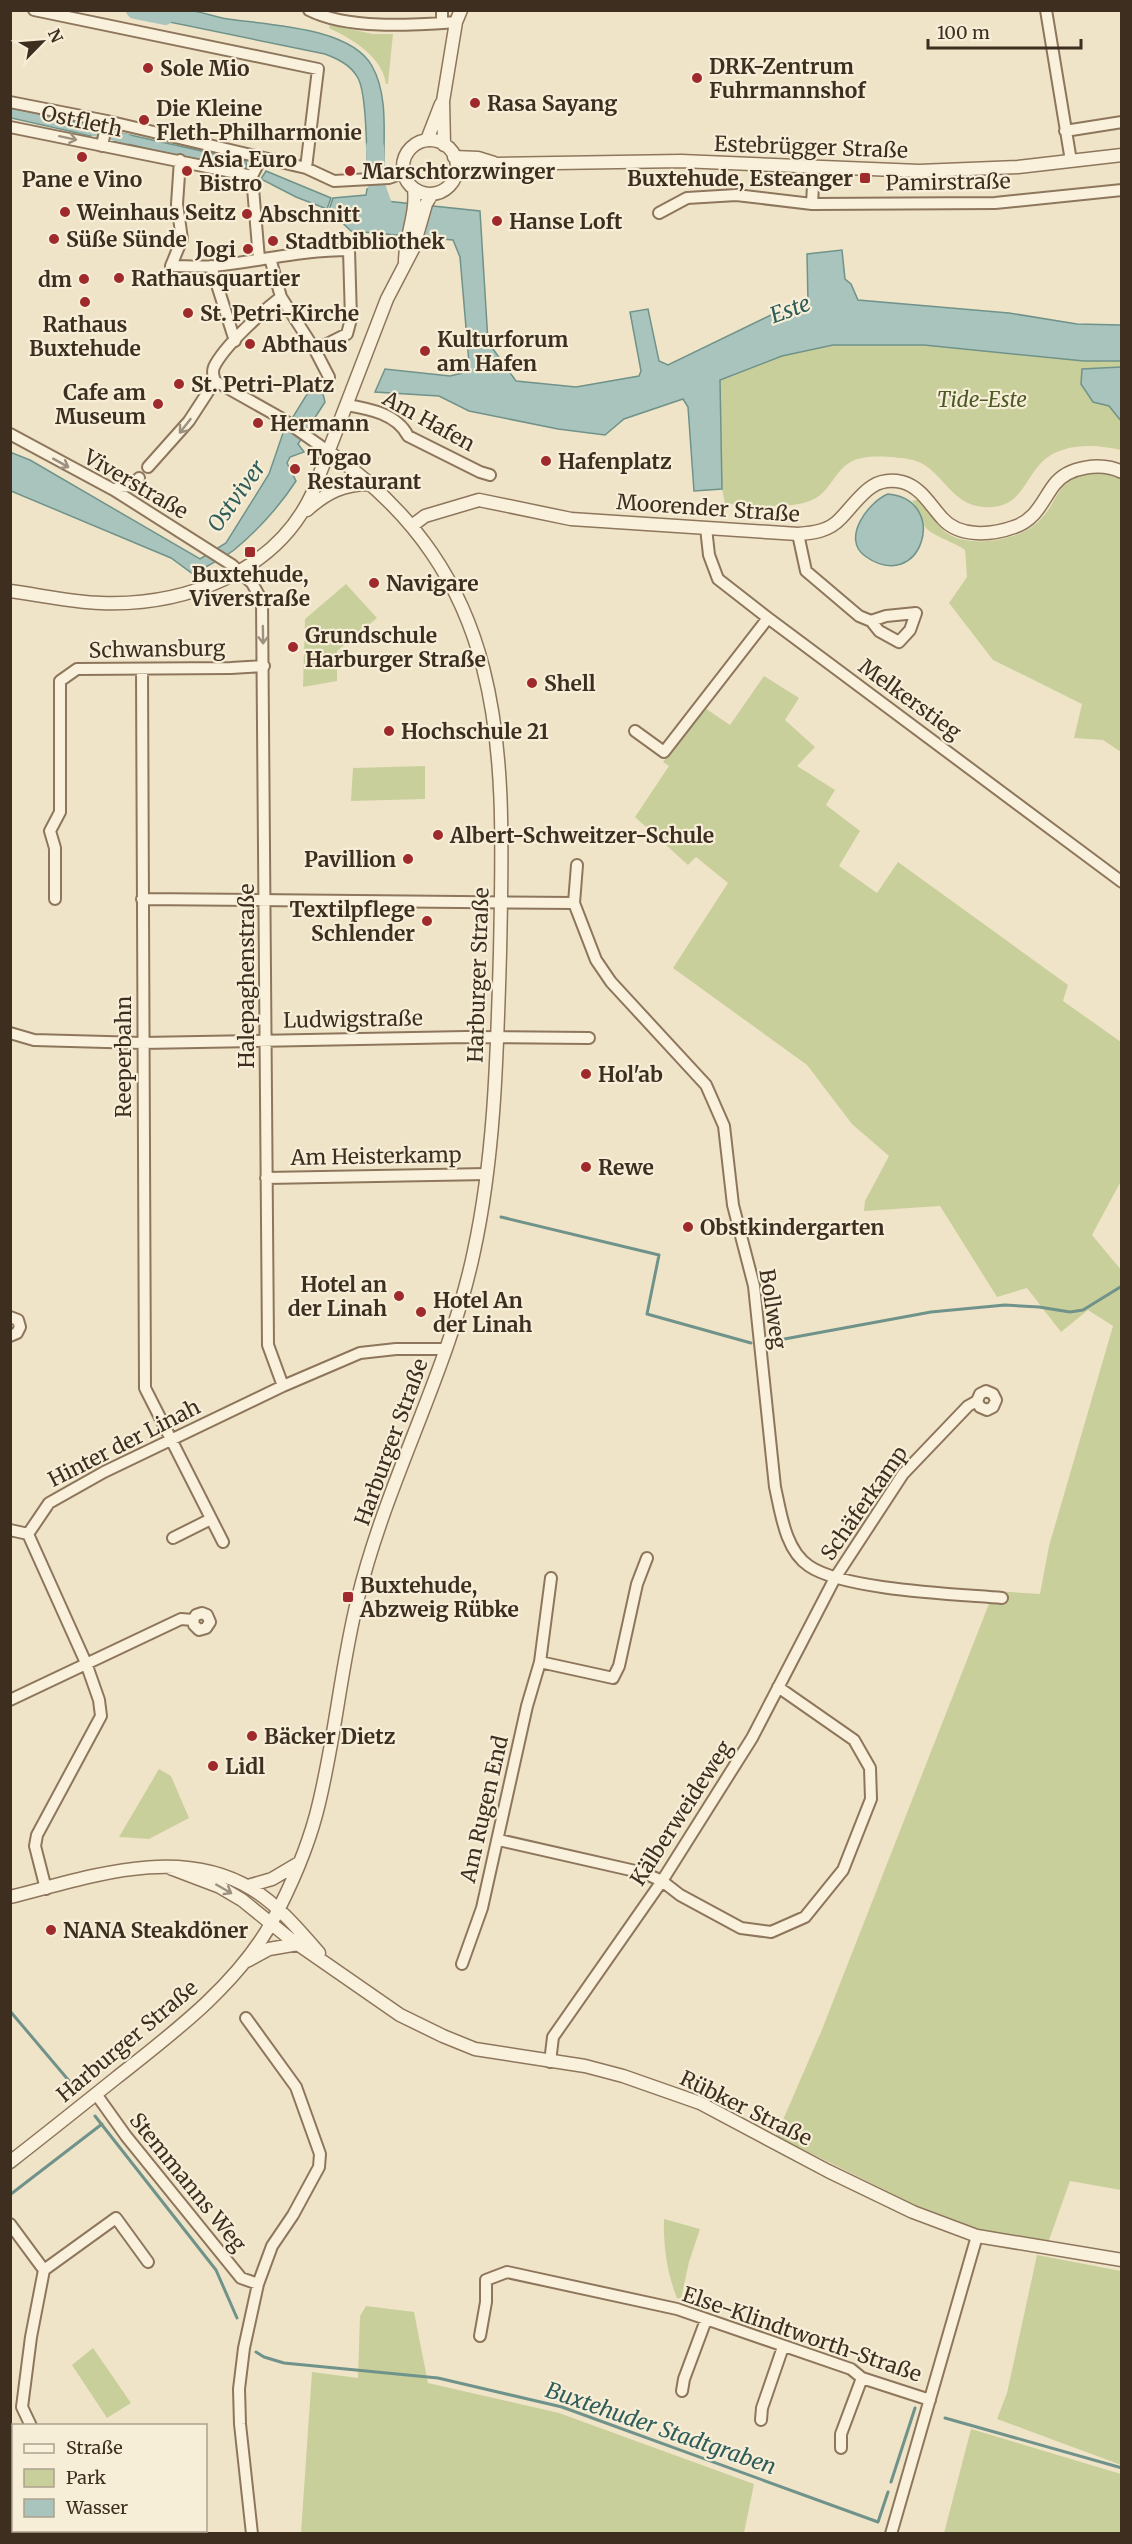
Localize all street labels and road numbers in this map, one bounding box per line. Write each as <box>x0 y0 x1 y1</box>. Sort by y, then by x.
street label: Ostfleth <box>39 99 125 143</box>
street label: Estebrügger Straße <box>714 130 909 164</box>
street label: Pamirstraße <box>885 167 1011 197</box>
street label: Am Hafen <box>377 384 480 457</box>
street label: Viverstraße <box>78 443 193 525</box>
street label: Moorender Straße <box>615 488 801 528</box>
street label: Schwansburg <box>88 634 226 664</box>
street label: Melkerstieg <box>853 653 967 745</box>
street label: Halepaghenstraße <box>233 883 260 1069</box>
street label: Harburger Straße <box>461 887 495 1063</box>
street label: Reeperbahn <box>110 996 137 1118</box>
street label: Ludwigstraße <box>283 1004 423 1034</box>
street label: Am Heisterkamp <box>289 1141 462 1171</box>
street label: Bollweg <box>753 1267 793 1351</box>
street label: Harburger Straße <box>348 1355 434 1529</box>
street label: Hinter der Linah <box>43 1393 205 1493</box>
street label: Schäferkamp <box>815 1440 913 1566</box>
street label: Am Rugen End <box>454 1733 514 1886</box>
street label: Kälberweideweg <box>624 1735 738 1891</box>
street label: Harburger Straße <box>51 1974 203 2108</box>
street label: Rübker Straße <box>676 2064 817 2152</box>
street label: Stemmanns Weg <box>124 2107 252 2257</box>
street label: Else-Klindtworth-Straße <box>679 2280 925 2388</box>

